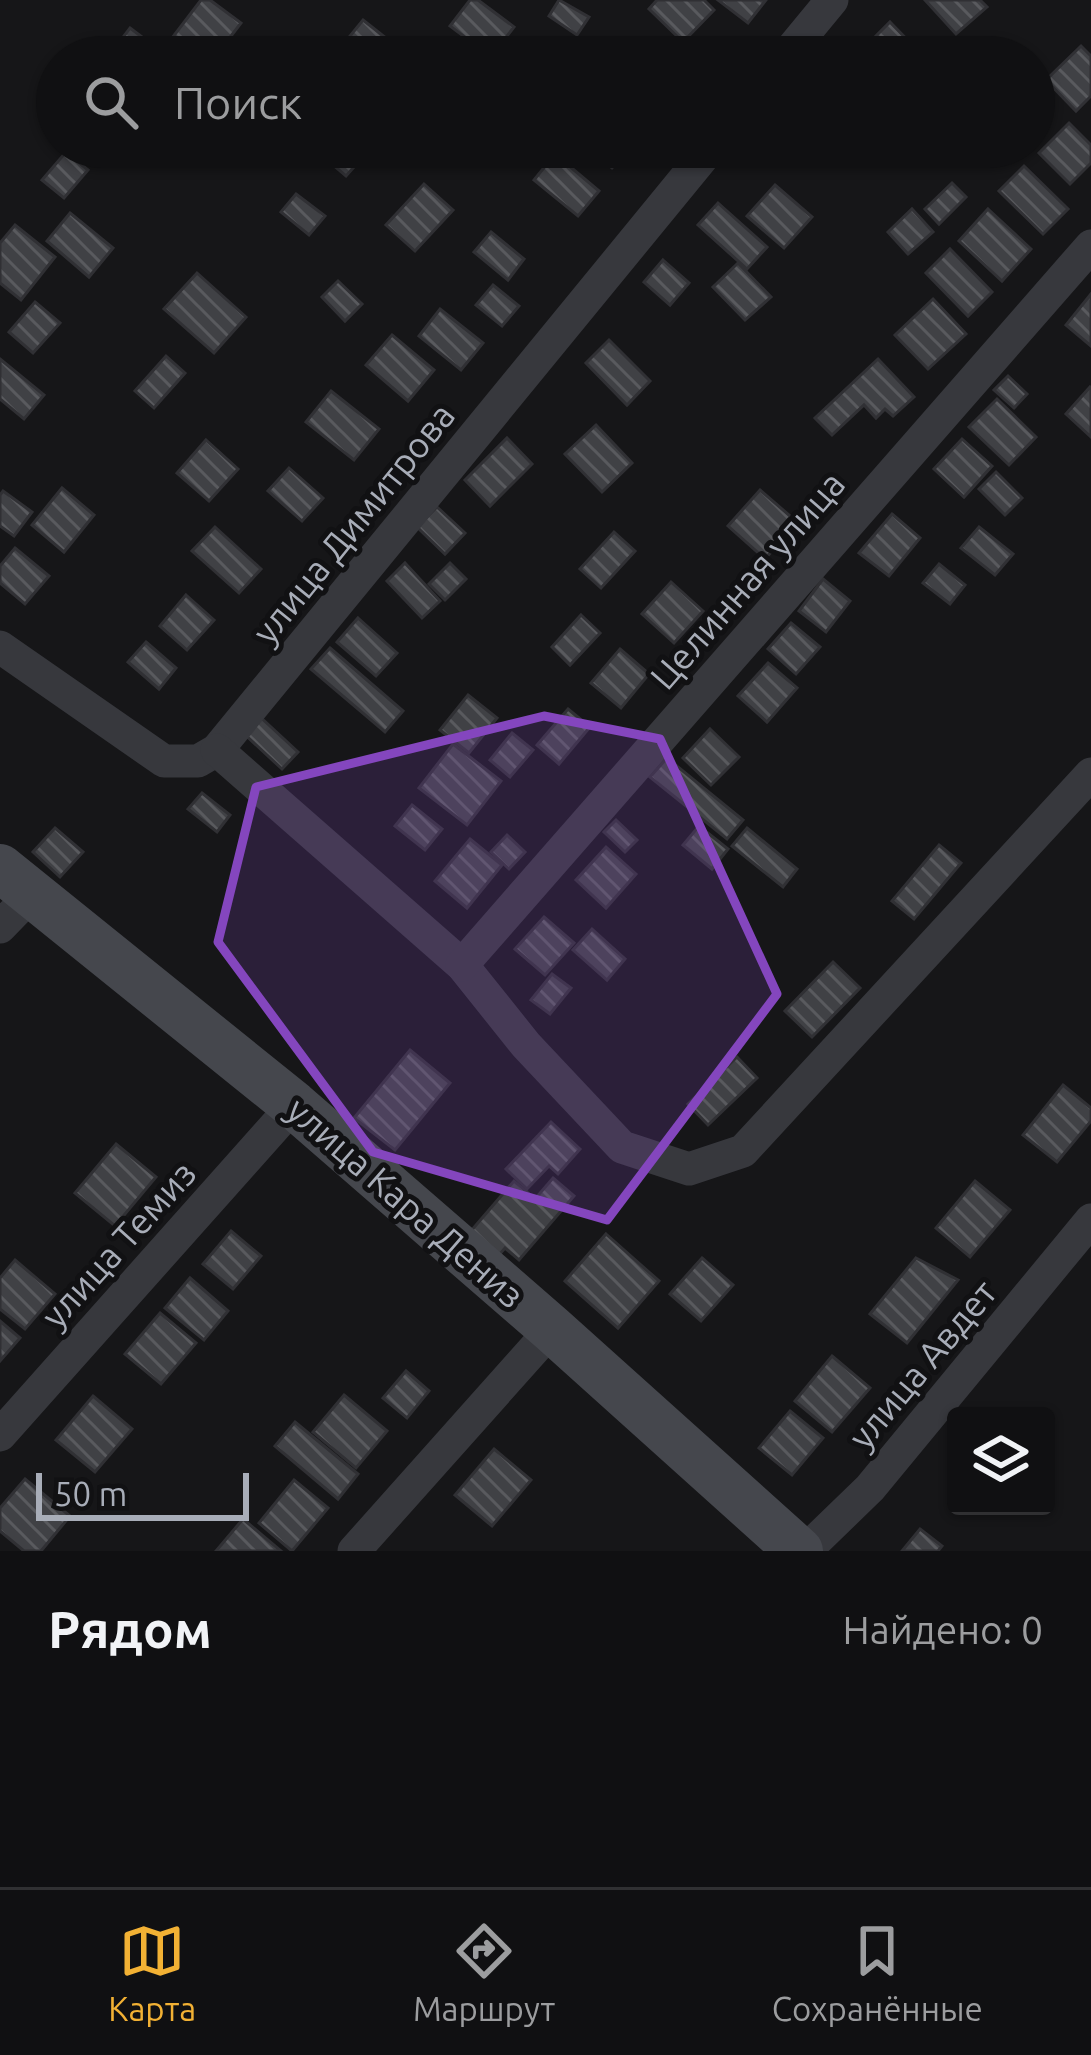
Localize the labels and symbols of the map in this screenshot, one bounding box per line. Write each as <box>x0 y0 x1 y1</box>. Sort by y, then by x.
street label: улица Димитрова <box>244 395 462 651</box>
street label: Целинная улица <box>642 463 852 697</box>
street label: улица Кара Дениз <box>280 1088 532 1316</box>
street label: улица Темиз <box>33 1152 203 1336</box>
street label: улица Авдет <box>840 1272 1004 1456</box>
scale bar <box>36 1467 249 1520</box>

